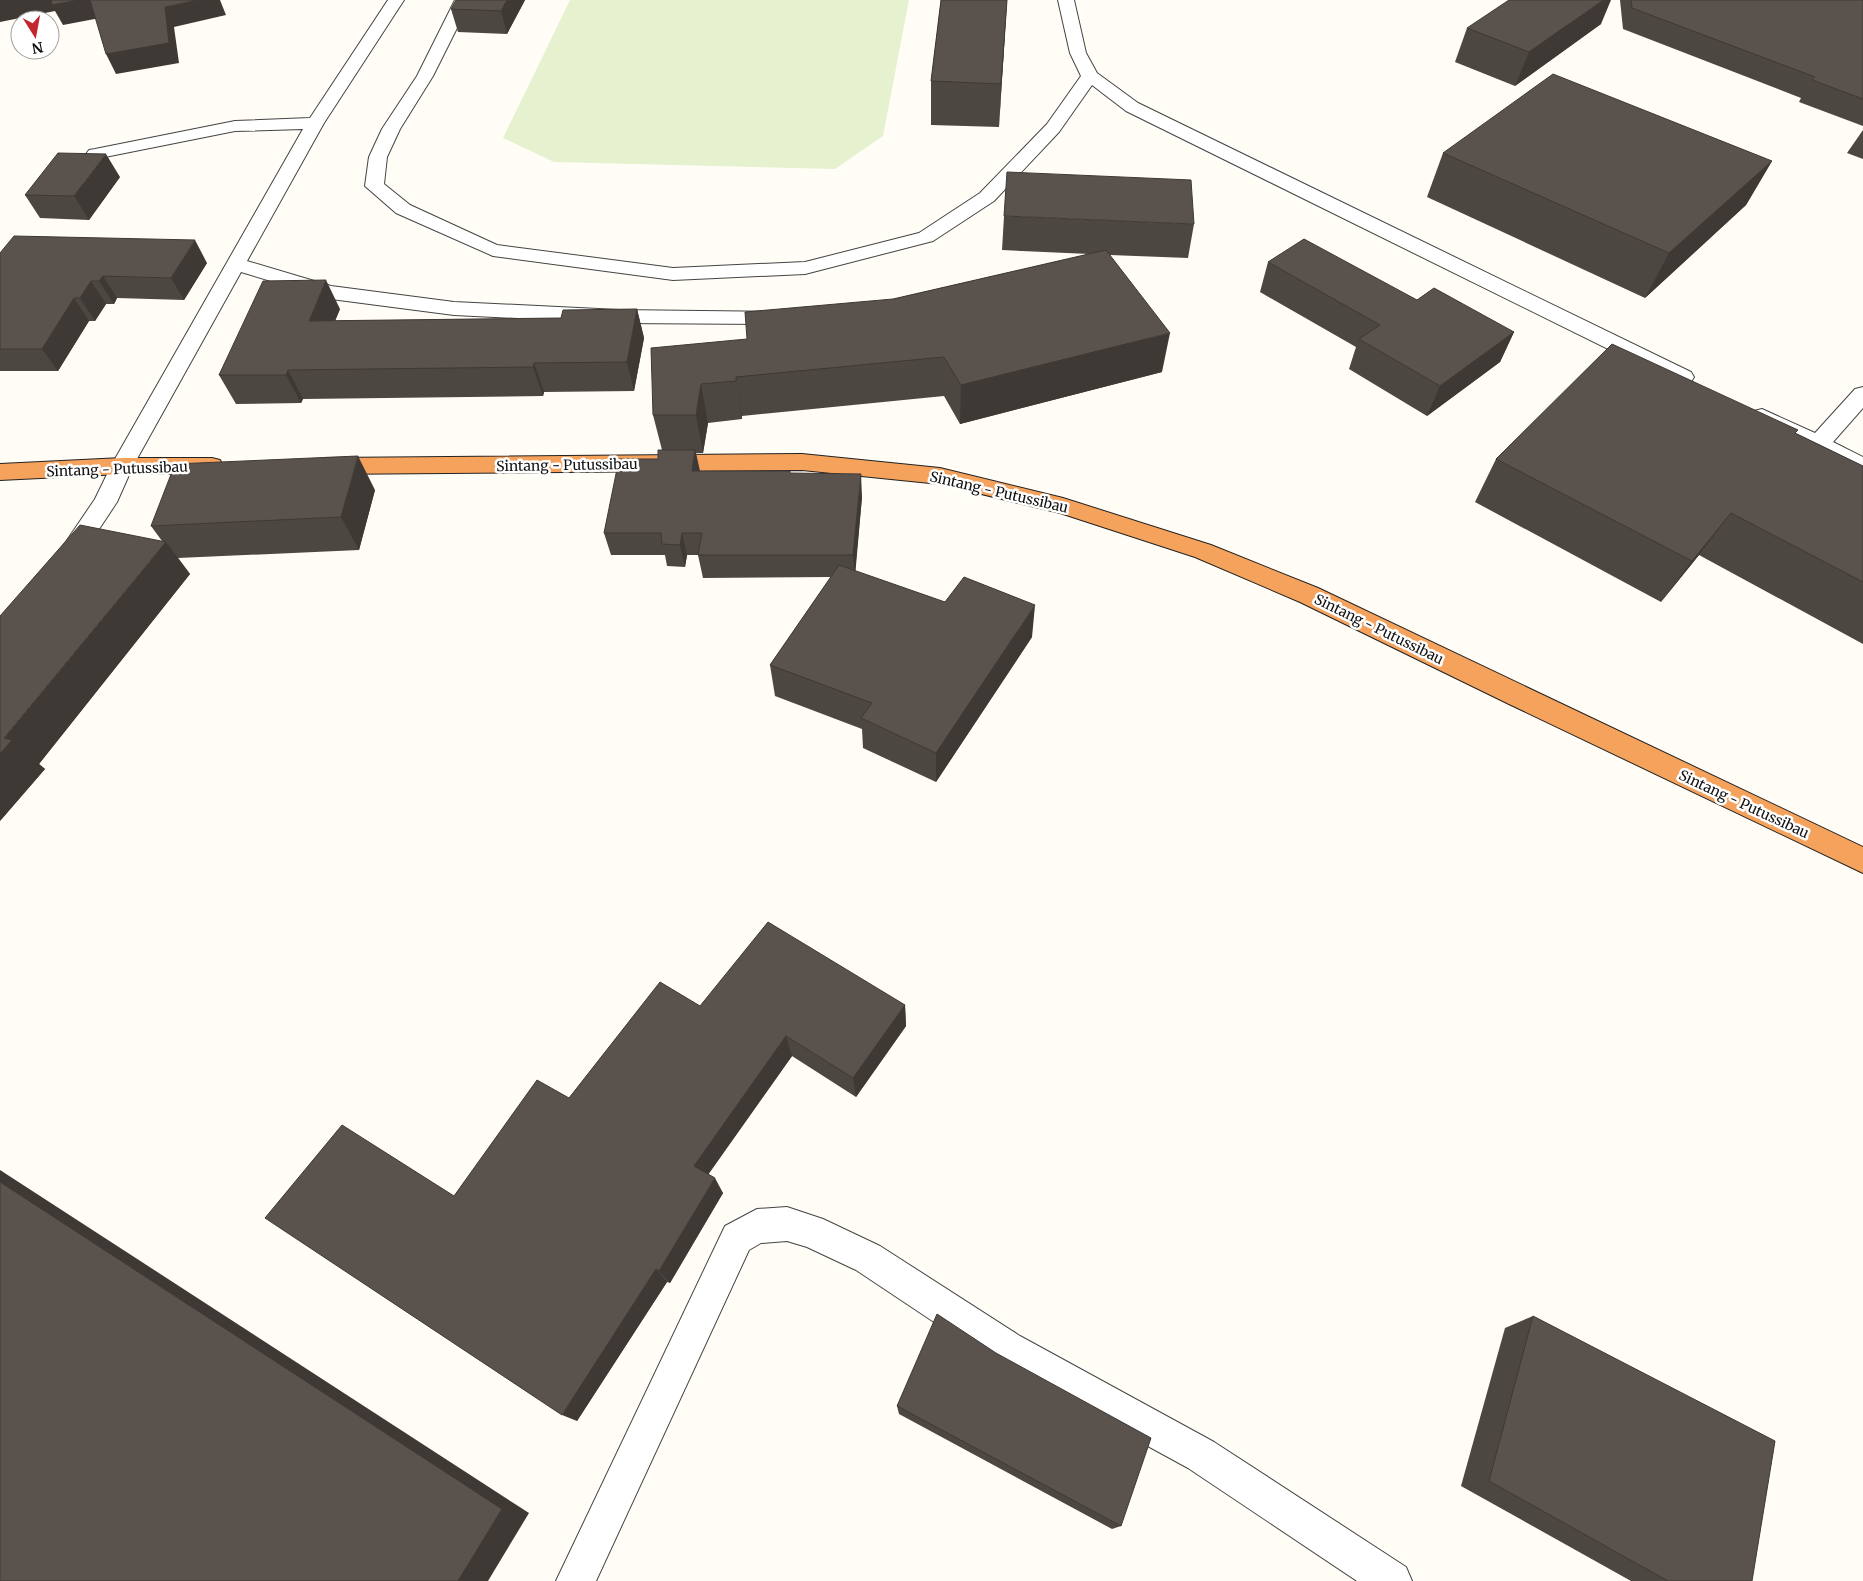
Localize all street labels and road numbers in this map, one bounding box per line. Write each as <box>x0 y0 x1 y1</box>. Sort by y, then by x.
street label: Sintang - Putussibau <box>496 455 638 475</box>
street label: Sintang - Putussibau <box>46 458 188 480</box>
street label: Sintang - Putussibau <box>928 467 1070 517</box>
street label: Sintang - Putussibau <box>1311 590 1447 668</box>
street label: Sintang - Putussibau <box>1676 766 1812 842</box>

